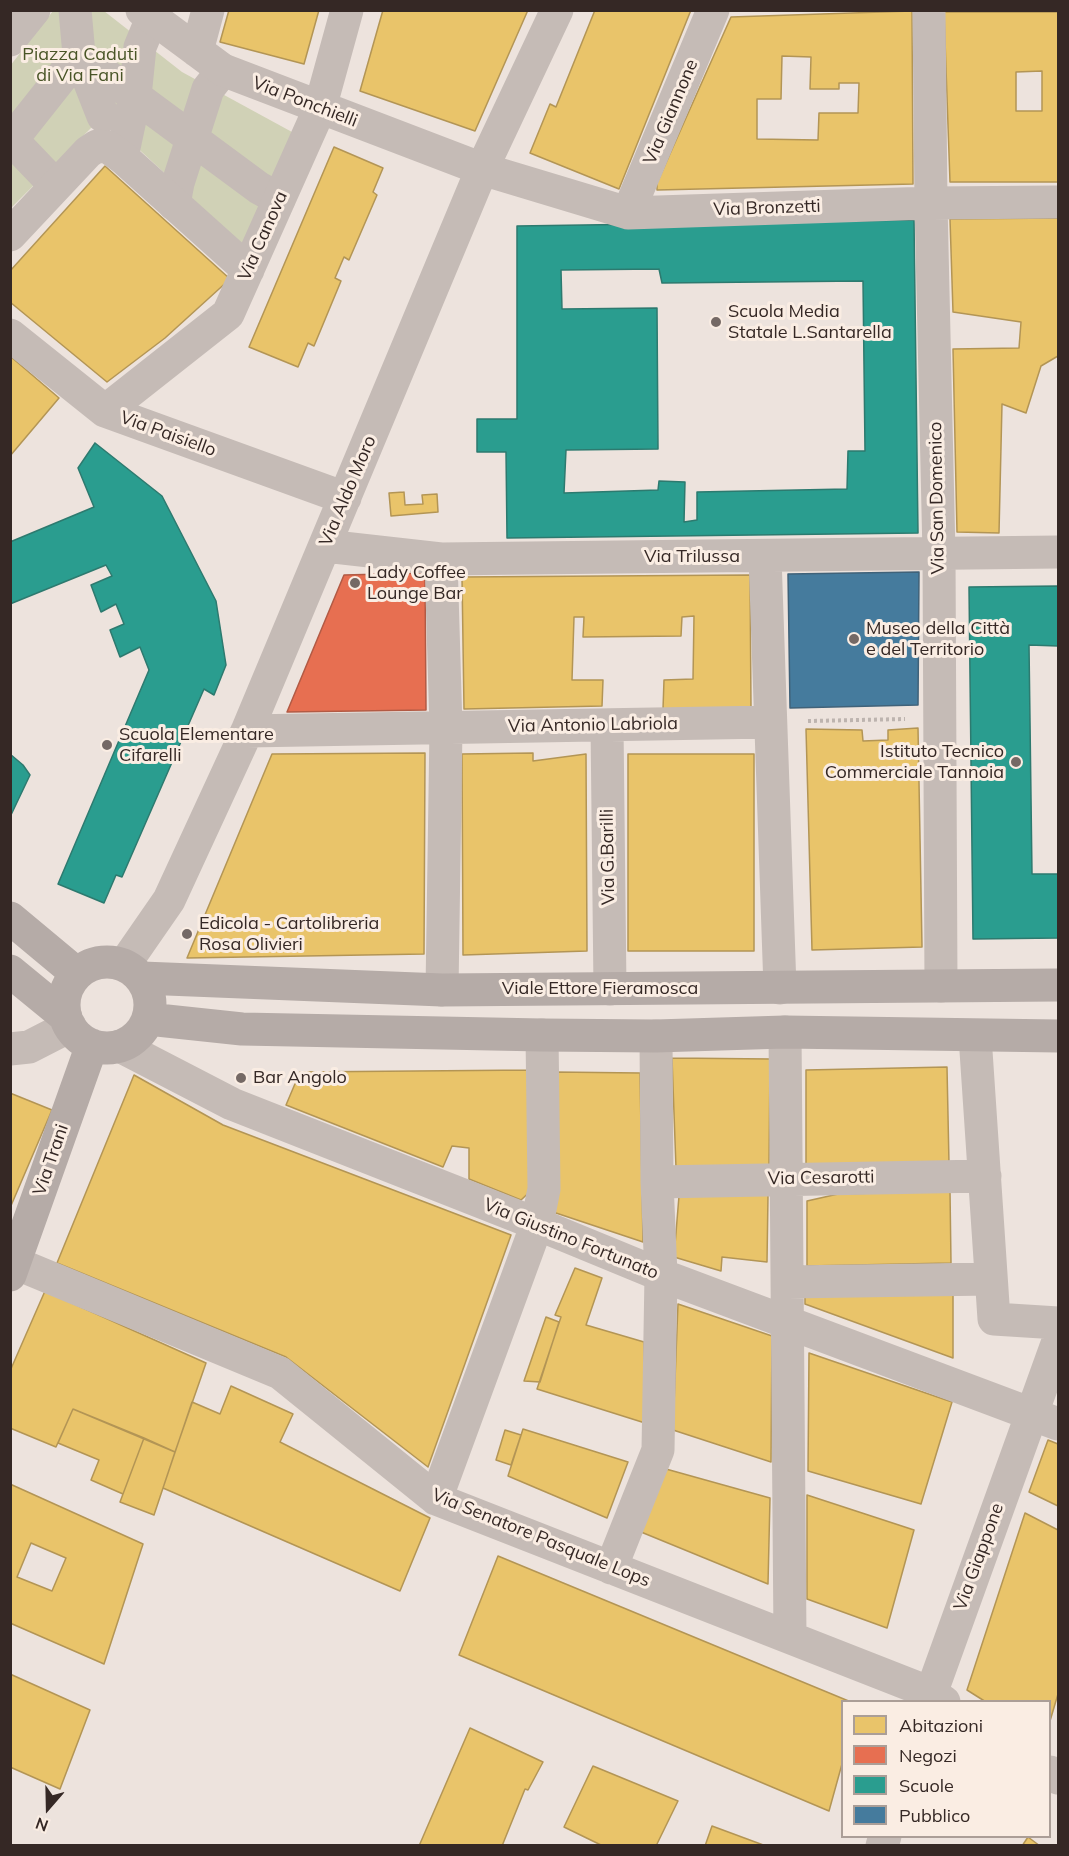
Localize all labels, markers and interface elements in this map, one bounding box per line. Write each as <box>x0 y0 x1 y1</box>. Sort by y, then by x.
park label: Piazza Caduti di Via Fani <box>22 44 138 86</box>
street label: Via Giannone <box>639 56 703 168</box>
street label: Via Ponchielli <box>249 72 361 132</box>
street label: Via Canova <box>234 188 292 284</box>
street label: Via Bronzetti <box>713 195 821 221</box>
place label: Scuola Media Statale L.Santarella <box>728 301 892 344</box>
marker: Scuola Media Statale L.Santarella <box>709 315 723 329</box>
street label: Via Paisiello <box>117 407 219 461</box>
street label: Via San Domenico <box>925 421 949 575</box>
street label: Via Aldo Moro <box>315 432 381 550</box>
street label: Via Trilussa <box>644 546 740 568</box>
place label: Lady Coffee Lounge Bar <box>367 562 466 604</box>
marker: Lady Coffee Lounge Bar <box>348 576 362 590</box>
place label: Museo della Città e del Territorio <box>866 618 1010 660</box>
marker: Museo della Città e del Territorio <box>847 632 861 646</box>
street label: Via Antonio Labriola <box>508 713 678 737</box>
place label: Scuola Elementare Cifarelli <box>119 724 274 766</box>
marker: Scuola Elementare Cifarelli <box>100 738 114 752</box>
place label: Istituto Tecnico Commerciale Tannoia <box>825 741 1004 783</box>
marker: Istituto Tecnico Commerciale Tannoia <box>1009 755 1023 769</box>
street label: Via G.Barilli <box>596 809 620 905</box>
place label: Edicola - Cartolibreria Rosa Olivieri <box>199 913 379 956</box>
marker: Edicola - Cartolibreria Rosa Olivieri <box>180 927 194 941</box>
street label: Viale Ettore Fieramosca <box>502 978 698 1000</box>
place label: Bar Angolo <box>253 1067 347 1089</box>
marker: Bar Angolo <box>234 1071 248 1085</box>
street label: Via Trani <box>29 1122 73 1198</box>
street label: Via Cesarotti <box>767 1166 875 1190</box>
street label: Via Giustino Fortunato <box>480 1194 662 1284</box>
street label: Via Senatore Pasquale Lops <box>429 1484 653 1592</box>
street label: Via Giappone <box>950 1500 1008 1614</box>
legend <box>841 1700 1051 1838</box>
text: Abitazioni <box>899 1714 983 1737</box>
text: Negozi <box>899 1744 957 1767</box>
text: Scuole <box>899 1774 954 1797</box>
north arrow <box>18 1778 78 1838</box>
text: Pubblico <box>899 1804 970 1827</box>
text: N <box>33 1813 51 1836</box>

